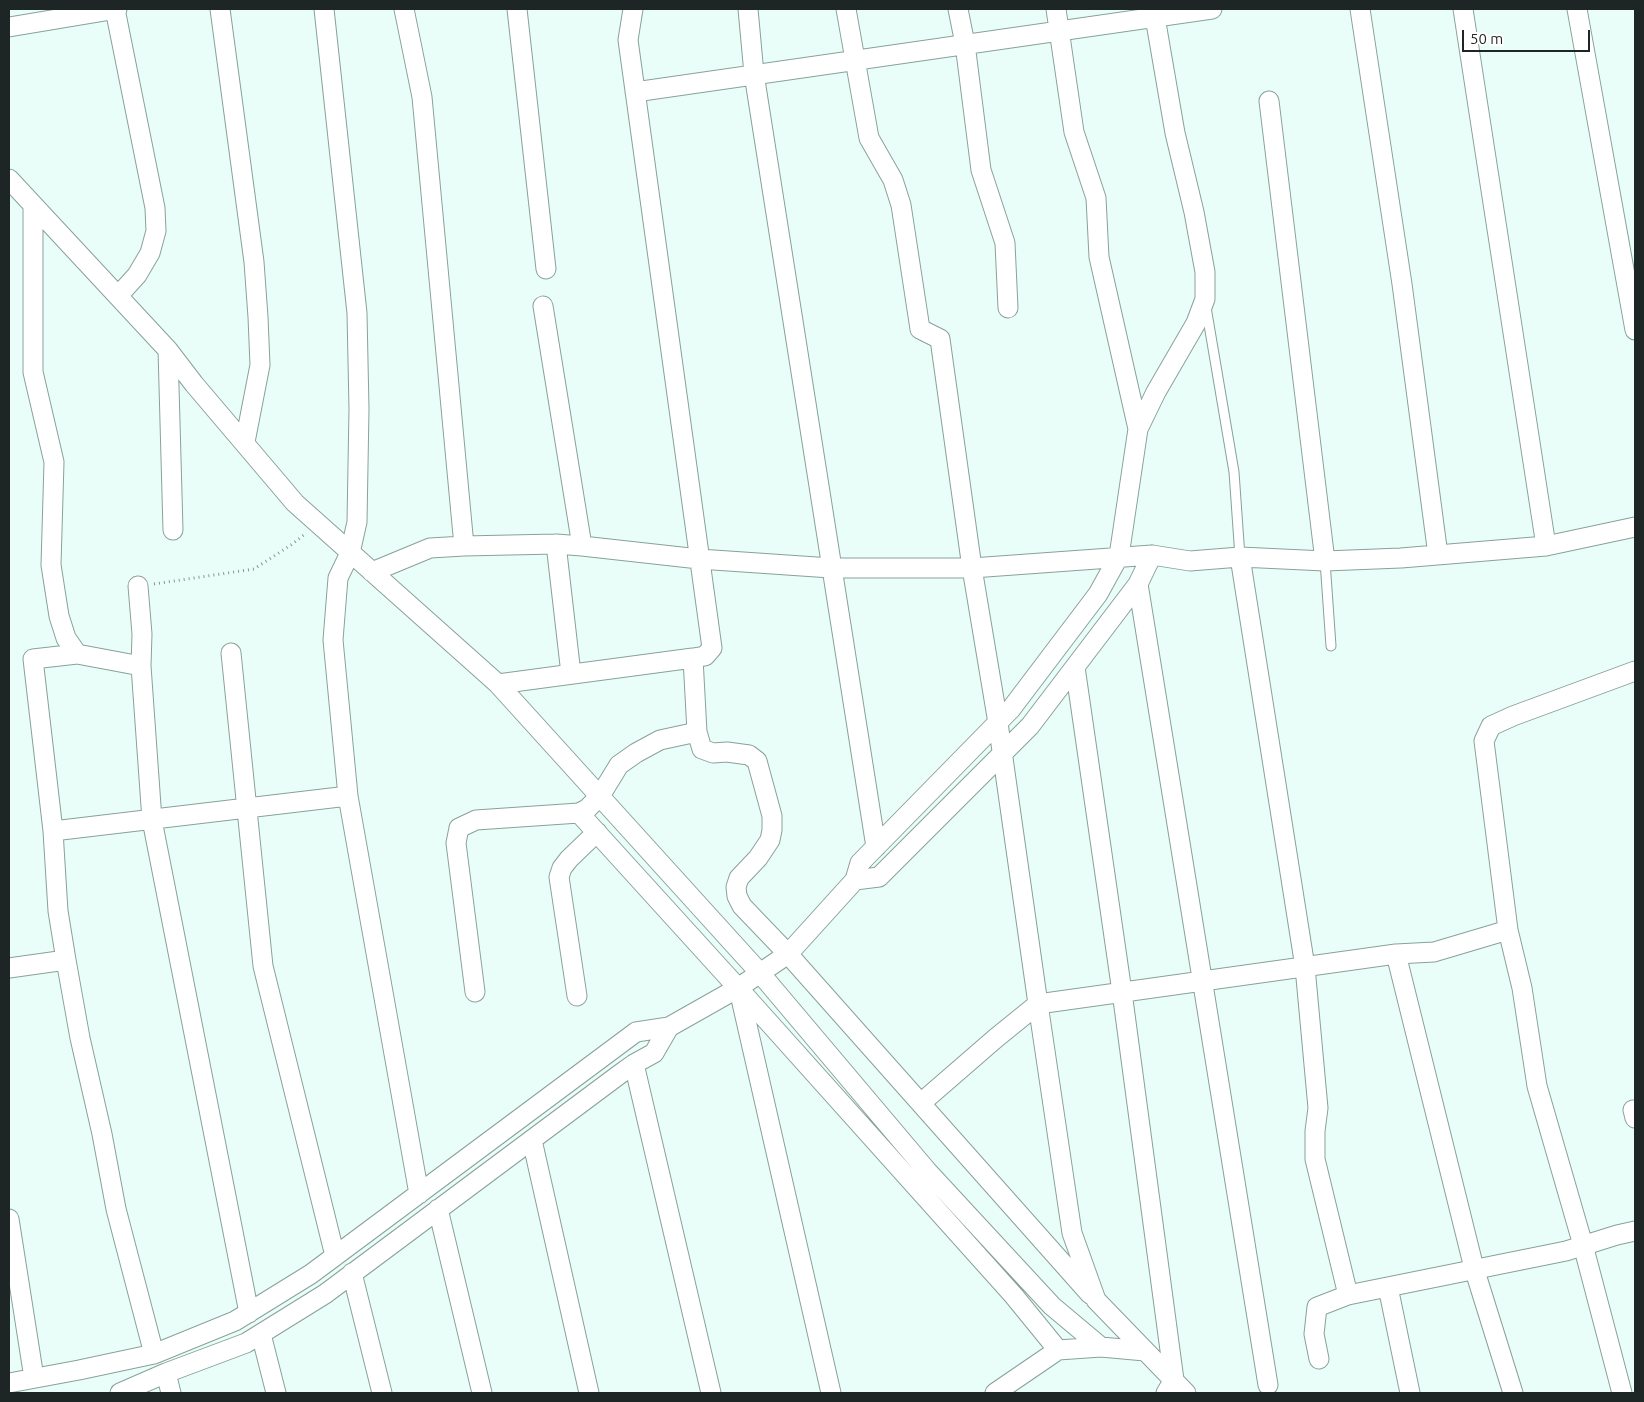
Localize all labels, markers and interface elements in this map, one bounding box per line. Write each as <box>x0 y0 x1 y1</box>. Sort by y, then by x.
scale bar <box>1464 20 1592 52</box>
text: 50 m <box>1470 30 1503 47</box>

